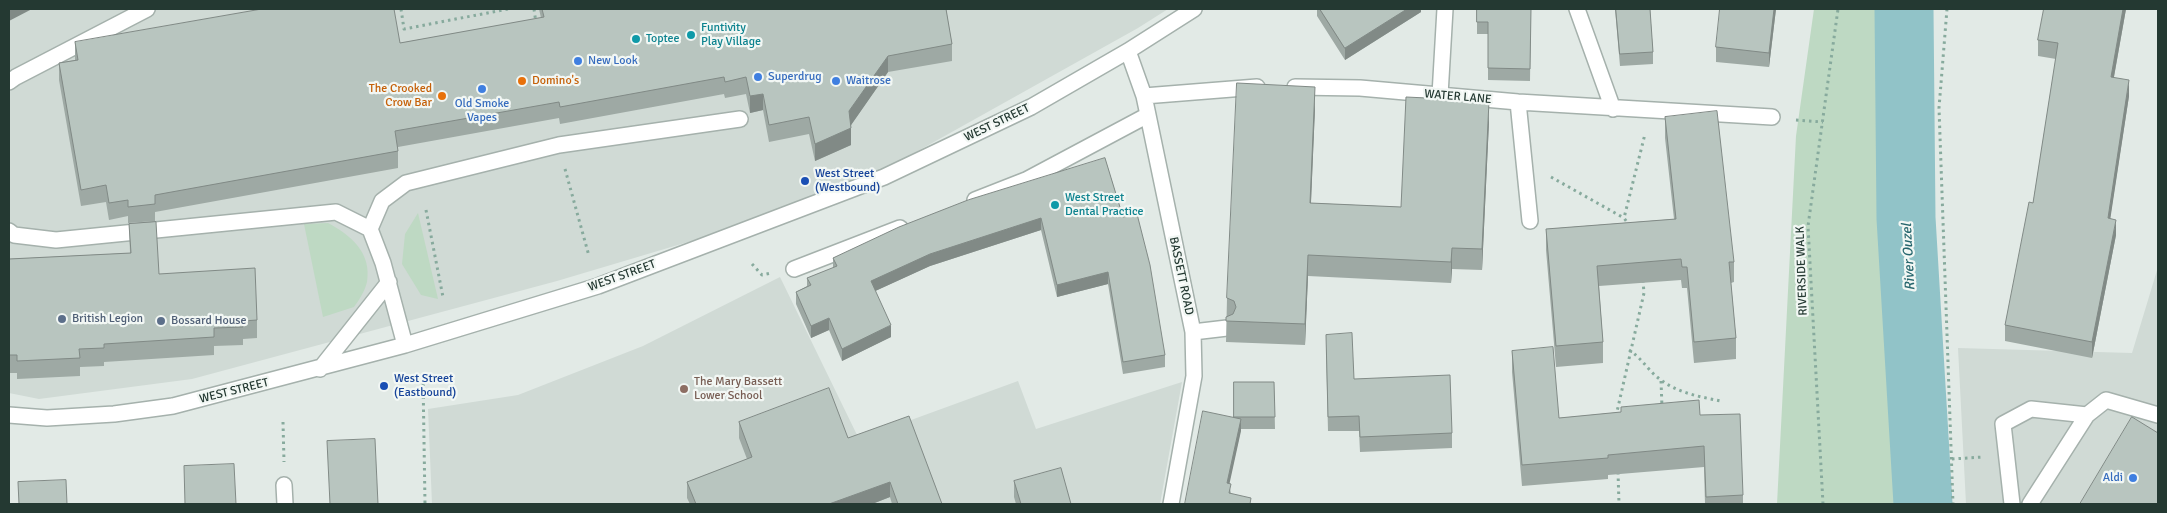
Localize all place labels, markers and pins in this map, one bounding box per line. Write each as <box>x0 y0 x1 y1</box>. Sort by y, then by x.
place label: Funtivity Play Village <box>701 21 761 49</box>
marker: Funtivity Play Village <box>685 29 697 41</box>
place label: Toptee <box>646 32 680 46</box>
marker: Toptee <box>630 33 642 45</box>
place label: New Look <box>588 54 638 68</box>
marker: New Look <box>572 55 584 67</box>
place label: Superdrug <box>768 70 822 84</box>
marker: Superdrug <box>752 71 764 83</box>
place label: Domino's <box>532 74 579 88</box>
place label: Waitrose <box>846 74 891 88</box>
marker: Domino's <box>516 75 528 87</box>
marker: Waitrose <box>830 75 842 87</box>
place label: The Crooked Crow Bar <box>369 82 432 110</box>
marker: Old Smoke Vapes <box>476 83 488 95</box>
marker: The Crooked Crow Bar <box>436 90 448 102</box>
place label: Old Smoke Vapes <box>455 97 509 125</box>
place label: West Street (Westbound) <box>815 167 880 195</box>
marker: West Street (Westbound) <box>799 175 811 187</box>
place label: West Street Dental Practice <box>1065 191 1144 219</box>
marker: West Street Dental Practice <box>1049 199 1061 211</box>
place label: British Legion <box>72 312 143 326</box>
marker: British Legion <box>56 313 68 325</box>
place label: Bossard House <box>171 314 247 328</box>
marker: Bossard House <box>155 315 167 327</box>
place label: West Street (Eastbound) <box>394 372 456 400</box>
place label: The Mary Bassett Lower School <box>694 375 782 403</box>
marker: West Street (Eastbound) <box>378 380 390 392</box>
marker: The Mary Bassett Lower School <box>678 383 690 395</box>
place label: Aldi <box>2103 471 2123 485</box>
marker: Aldi <box>2127 472 2139 484</box>

